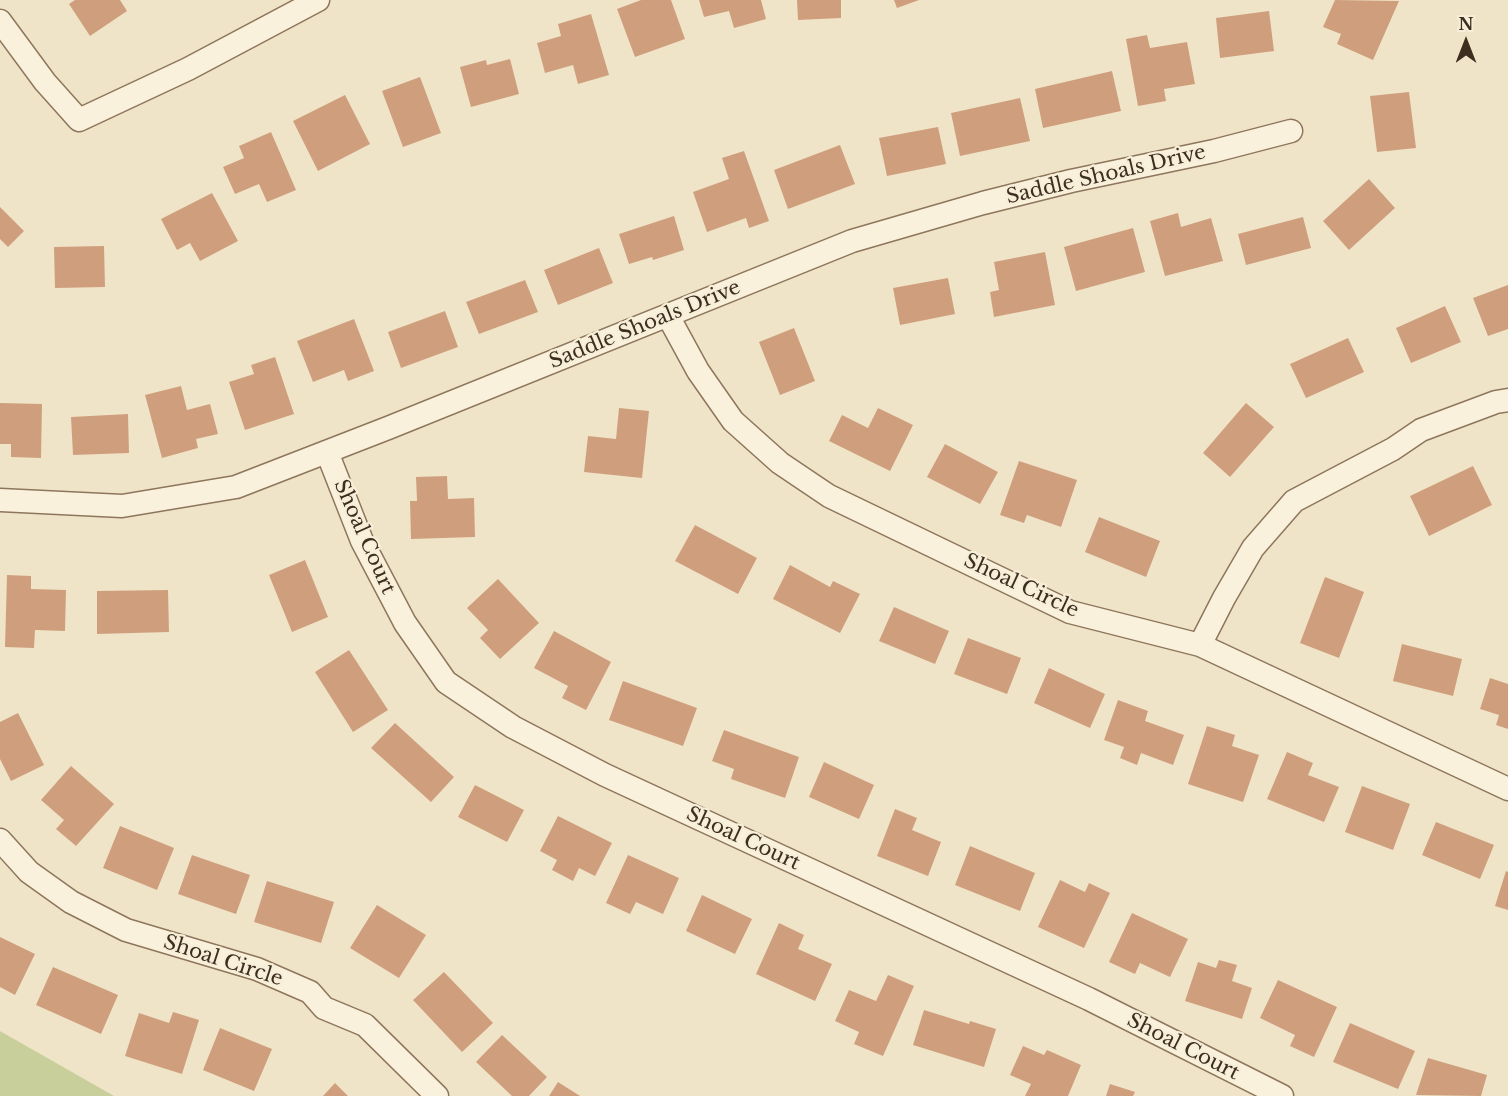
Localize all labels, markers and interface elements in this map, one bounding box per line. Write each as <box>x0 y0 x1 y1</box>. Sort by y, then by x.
north arrow <box>1436 12 1496 72</box>
text: N <box>1458 14 1474 34</box>
street label: Saddle Shoals Drive <box>1004 140 1208 210</box>
street label: Saddle Shoals Drive <box>546 276 744 374</box>
street label: Shoal Court <box>328 476 400 598</box>
street label: Shoal Circle <box>960 549 1082 623</box>
street label: Shoal Court <box>682 802 804 876</box>
street label: Shoal Circle <box>160 930 286 992</box>
street label: Shoal Court <box>1123 1008 1243 1086</box>

